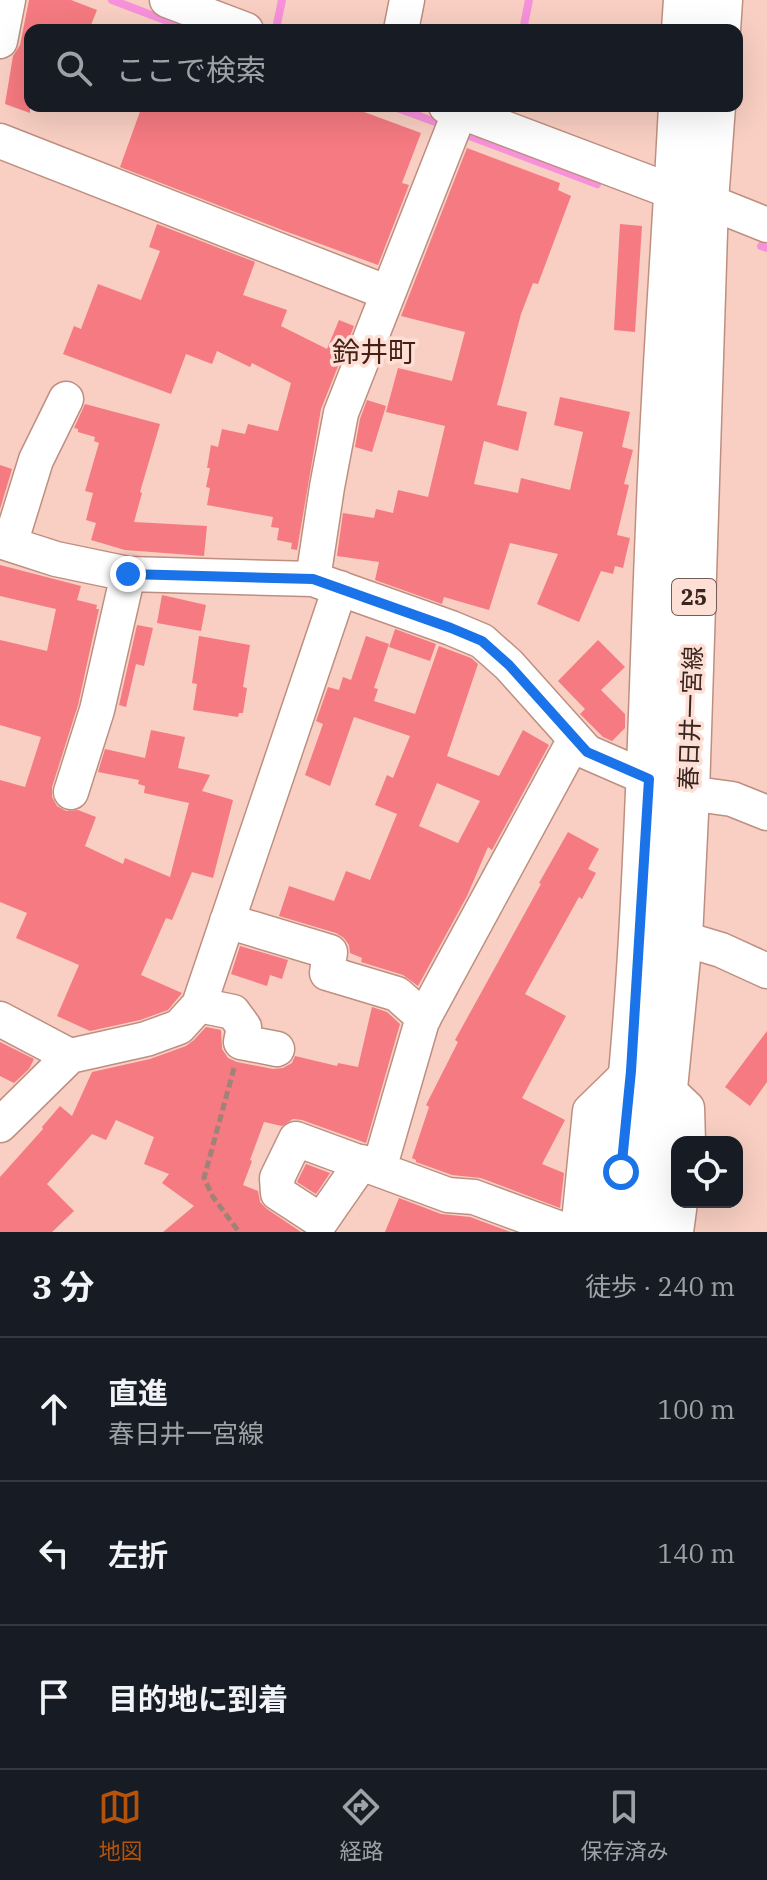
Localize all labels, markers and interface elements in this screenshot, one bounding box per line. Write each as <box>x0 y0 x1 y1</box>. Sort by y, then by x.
search box <box>24 24 743 112</box>
icon: search <box>52 46 96 90</box>
text: ここで検索 <box>116 50 266 89</box>
district label: 鈴井町 <box>332 333 416 370</box>
route end <box>110 556 146 592</box>
road number: 25 <box>672 579 716 615</box>
street label: 春日井一宮線 <box>671 645 709 790</box>
map controls <box>671 1136 743 1208</box>
button: locate <box>671 1136 743 1208</box>
route start <box>603 1154 639 1190</box>
text: 3 分 <box>32 1264 94 1308</box>
text: 徒歩 · 240 m <box>585 1269 735 1303</box>
text: 直進 <box>108 1373 168 1412</box>
icon: ahead <box>32 1387 76 1431</box>
text: 100 m <box>657 1392 735 1426</box>
text: 春日井一宮線 <box>108 1416 264 1450</box>
icon: left <box>32 1531 76 1575</box>
text: 左折 <box>108 1535 168 1574</box>
text: 140 m <box>657 1536 735 1570</box>
icon: arrive <box>32 1675 76 1719</box>
text: 目的地に到着 <box>108 1679 288 1718</box>
tab: 地図 <box>98 1785 143 1865</box>
tab: 経路 <box>339 1785 384 1865</box>
tab: 保存済み <box>580 1785 669 1865</box>

